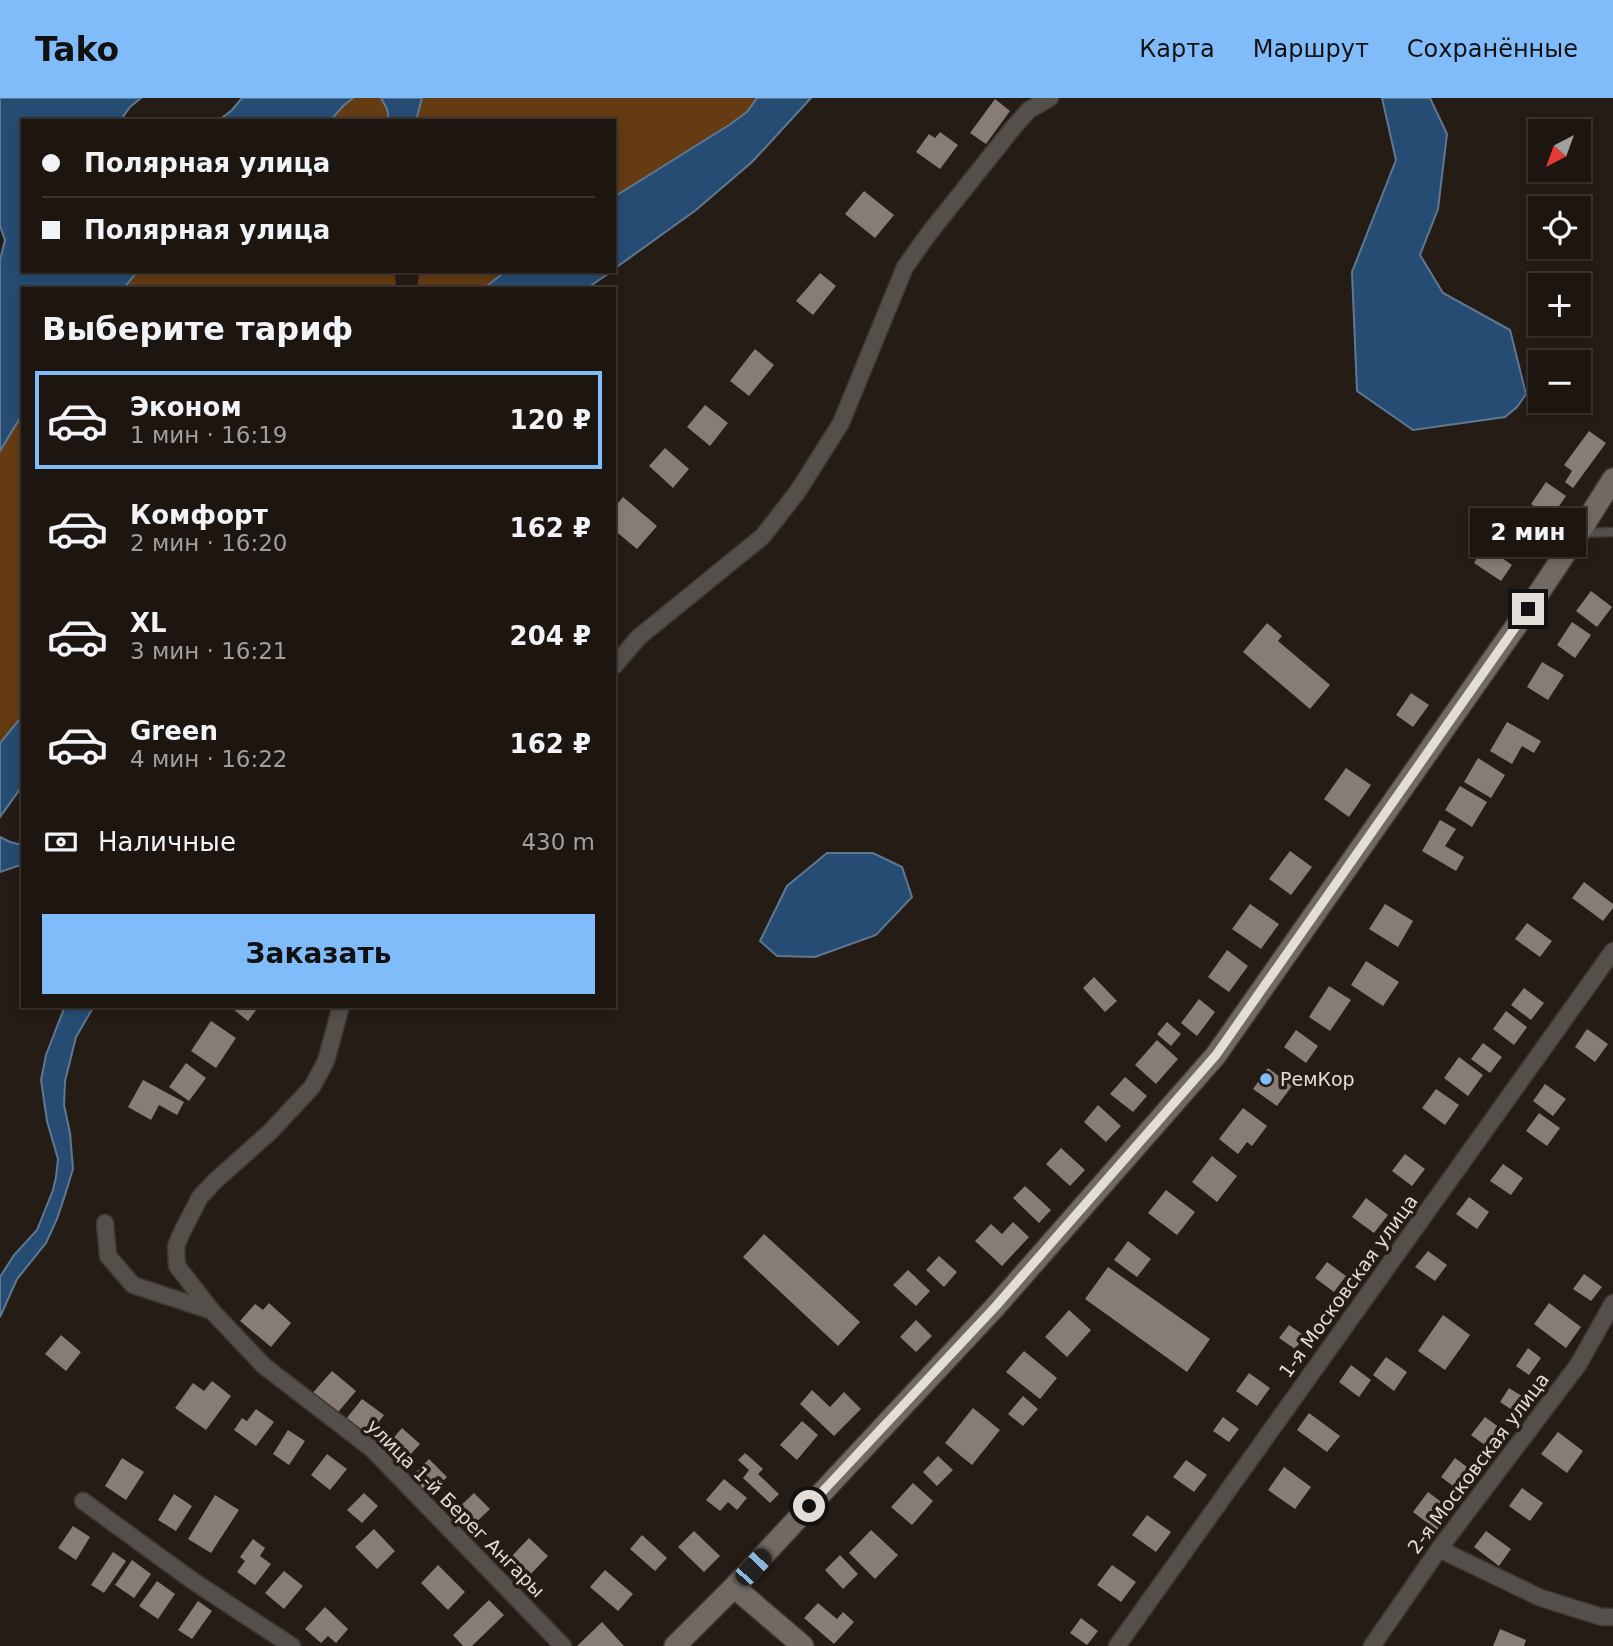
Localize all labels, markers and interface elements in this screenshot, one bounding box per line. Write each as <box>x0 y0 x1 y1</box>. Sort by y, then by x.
text: Tako <box>35 30 119 69</box>
text: Карта <box>1139 35 1215 63</box>
text: Маршрут <box>1253 35 1369 63</box>
text: Сохранённые <box>1407 35 1578 63</box>
north arrow <box>1528 119 1591 182</box>
map controls <box>1528 119 1591 413</box>
text: Полярная улица <box>84 148 330 178</box>
button: locate <box>1528 196 1591 259</box>
text: Полярная улица <box>84 215 330 245</box>
button: + <box>1528 273 1591 336</box>
text: Выберите тариф <box>42 310 353 348</box>
button: − <box>1528 350 1591 413</box>
icon: car <box>46 389 109 452</box>
text: Эконом <box>130 392 242 422</box>
text: 120 ₽ <box>510 405 591 435</box>
text: 1 мин · 16:19 <box>130 422 288 448</box>
icon: car <box>46 497 109 560</box>
text: Комфорт <box>130 500 268 530</box>
callout: 2 мин <box>1470 508 1586 556</box>
text: 162 ₽ <box>510 513 591 543</box>
text: 2 мин <box>1491 519 1565 545</box>
text: 2 мин · 16:20 <box>130 530 288 556</box>
route end <box>1512 593 1544 625</box>
icon: car <box>46 605 109 668</box>
text: XL <box>130 608 167 638</box>
text: 204 ₽ <box>510 621 591 651</box>
text: 3 мин · 16:21 <box>130 638 288 664</box>
icon: car <box>46 713 109 776</box>
text: Green <box>130 716 218 746</box>
text: 162 ₽ <box>510 729 591 759</box>
text: 4 мин · 16:22 <box>130 746 288 772</box>
icon: cash <box>42 823 80 861</box>
text: Наличные <box>98 827 236 857</box>
text: 430 m <box>521 829 595 855</box>
button: Заказать <box>42 914 595 994</box>
place label: РемКор <box>1280 1068 1355 1090</box>
marker: РемКор <box>1258 1071 1274 1087</box>
street label: 1-я Московская улица <box>1274 1190 1422 1382</box>
street label: 2-я Московская улица <box>1403 1368 1553 1558</box>
street label: улица 1-й Берег Ангары <box>363 1415 549 1601</box>
route start <box>793 1490 825 1522</box>
car <box>731 1544 776 1590</box>

